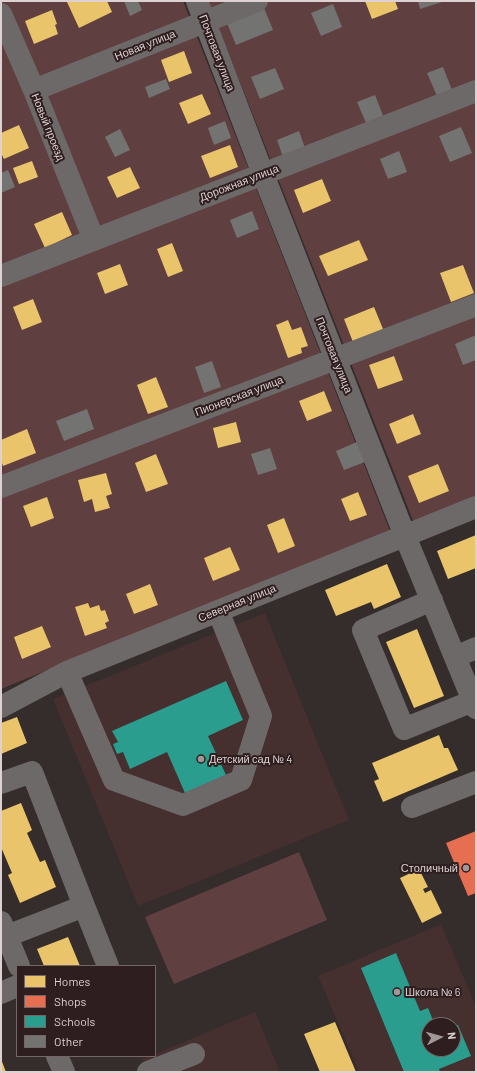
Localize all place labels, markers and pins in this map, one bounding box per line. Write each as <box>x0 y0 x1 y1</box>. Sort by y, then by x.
place label: Детский сад № 4 <box>209 752 292 766</box>
marker: Детский сад № 4 <box>196 754 206 764</box>
place label: Столичный <box>401 861 458 875</box>
marker: Столичный <box>461 863 471 873</box>
place label: Школа № 6 <box>405 985 460 999</box>
marker: Школа № 6 <box>392 987 402 997</box>

